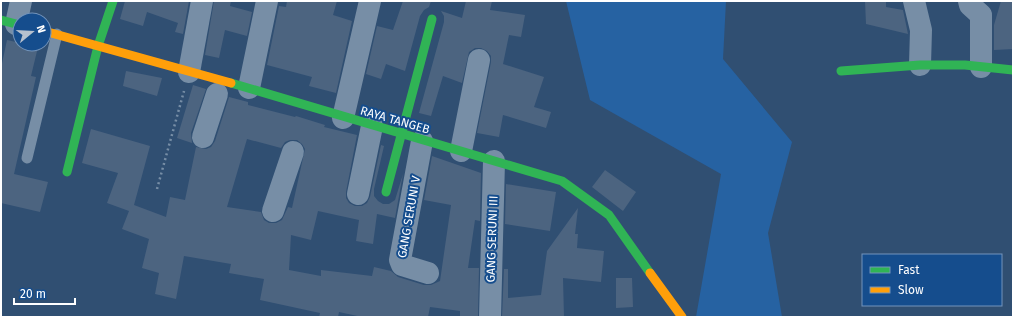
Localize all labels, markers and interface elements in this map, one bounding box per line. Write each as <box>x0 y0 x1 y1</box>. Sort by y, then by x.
north arrow <box>12 12 52 52</box>
text: N <box>34 24 48 35</box>
street label: RAYA TANGEB <box>359 103 431 137</box>
street label: GANG SERUNI V <box>395 175 423 259</box>
street label: GANG SERUNI III <box>483 195 501 283</box>
legend <box>862 254 1002 306</box>
text: Fast <box>898 263 920 277</box>
scale bar <box>14 280 75 306</box>
text: Slow <box>898 283 924 297</box>
text: 20 m <box>20 287 46 301</box>

